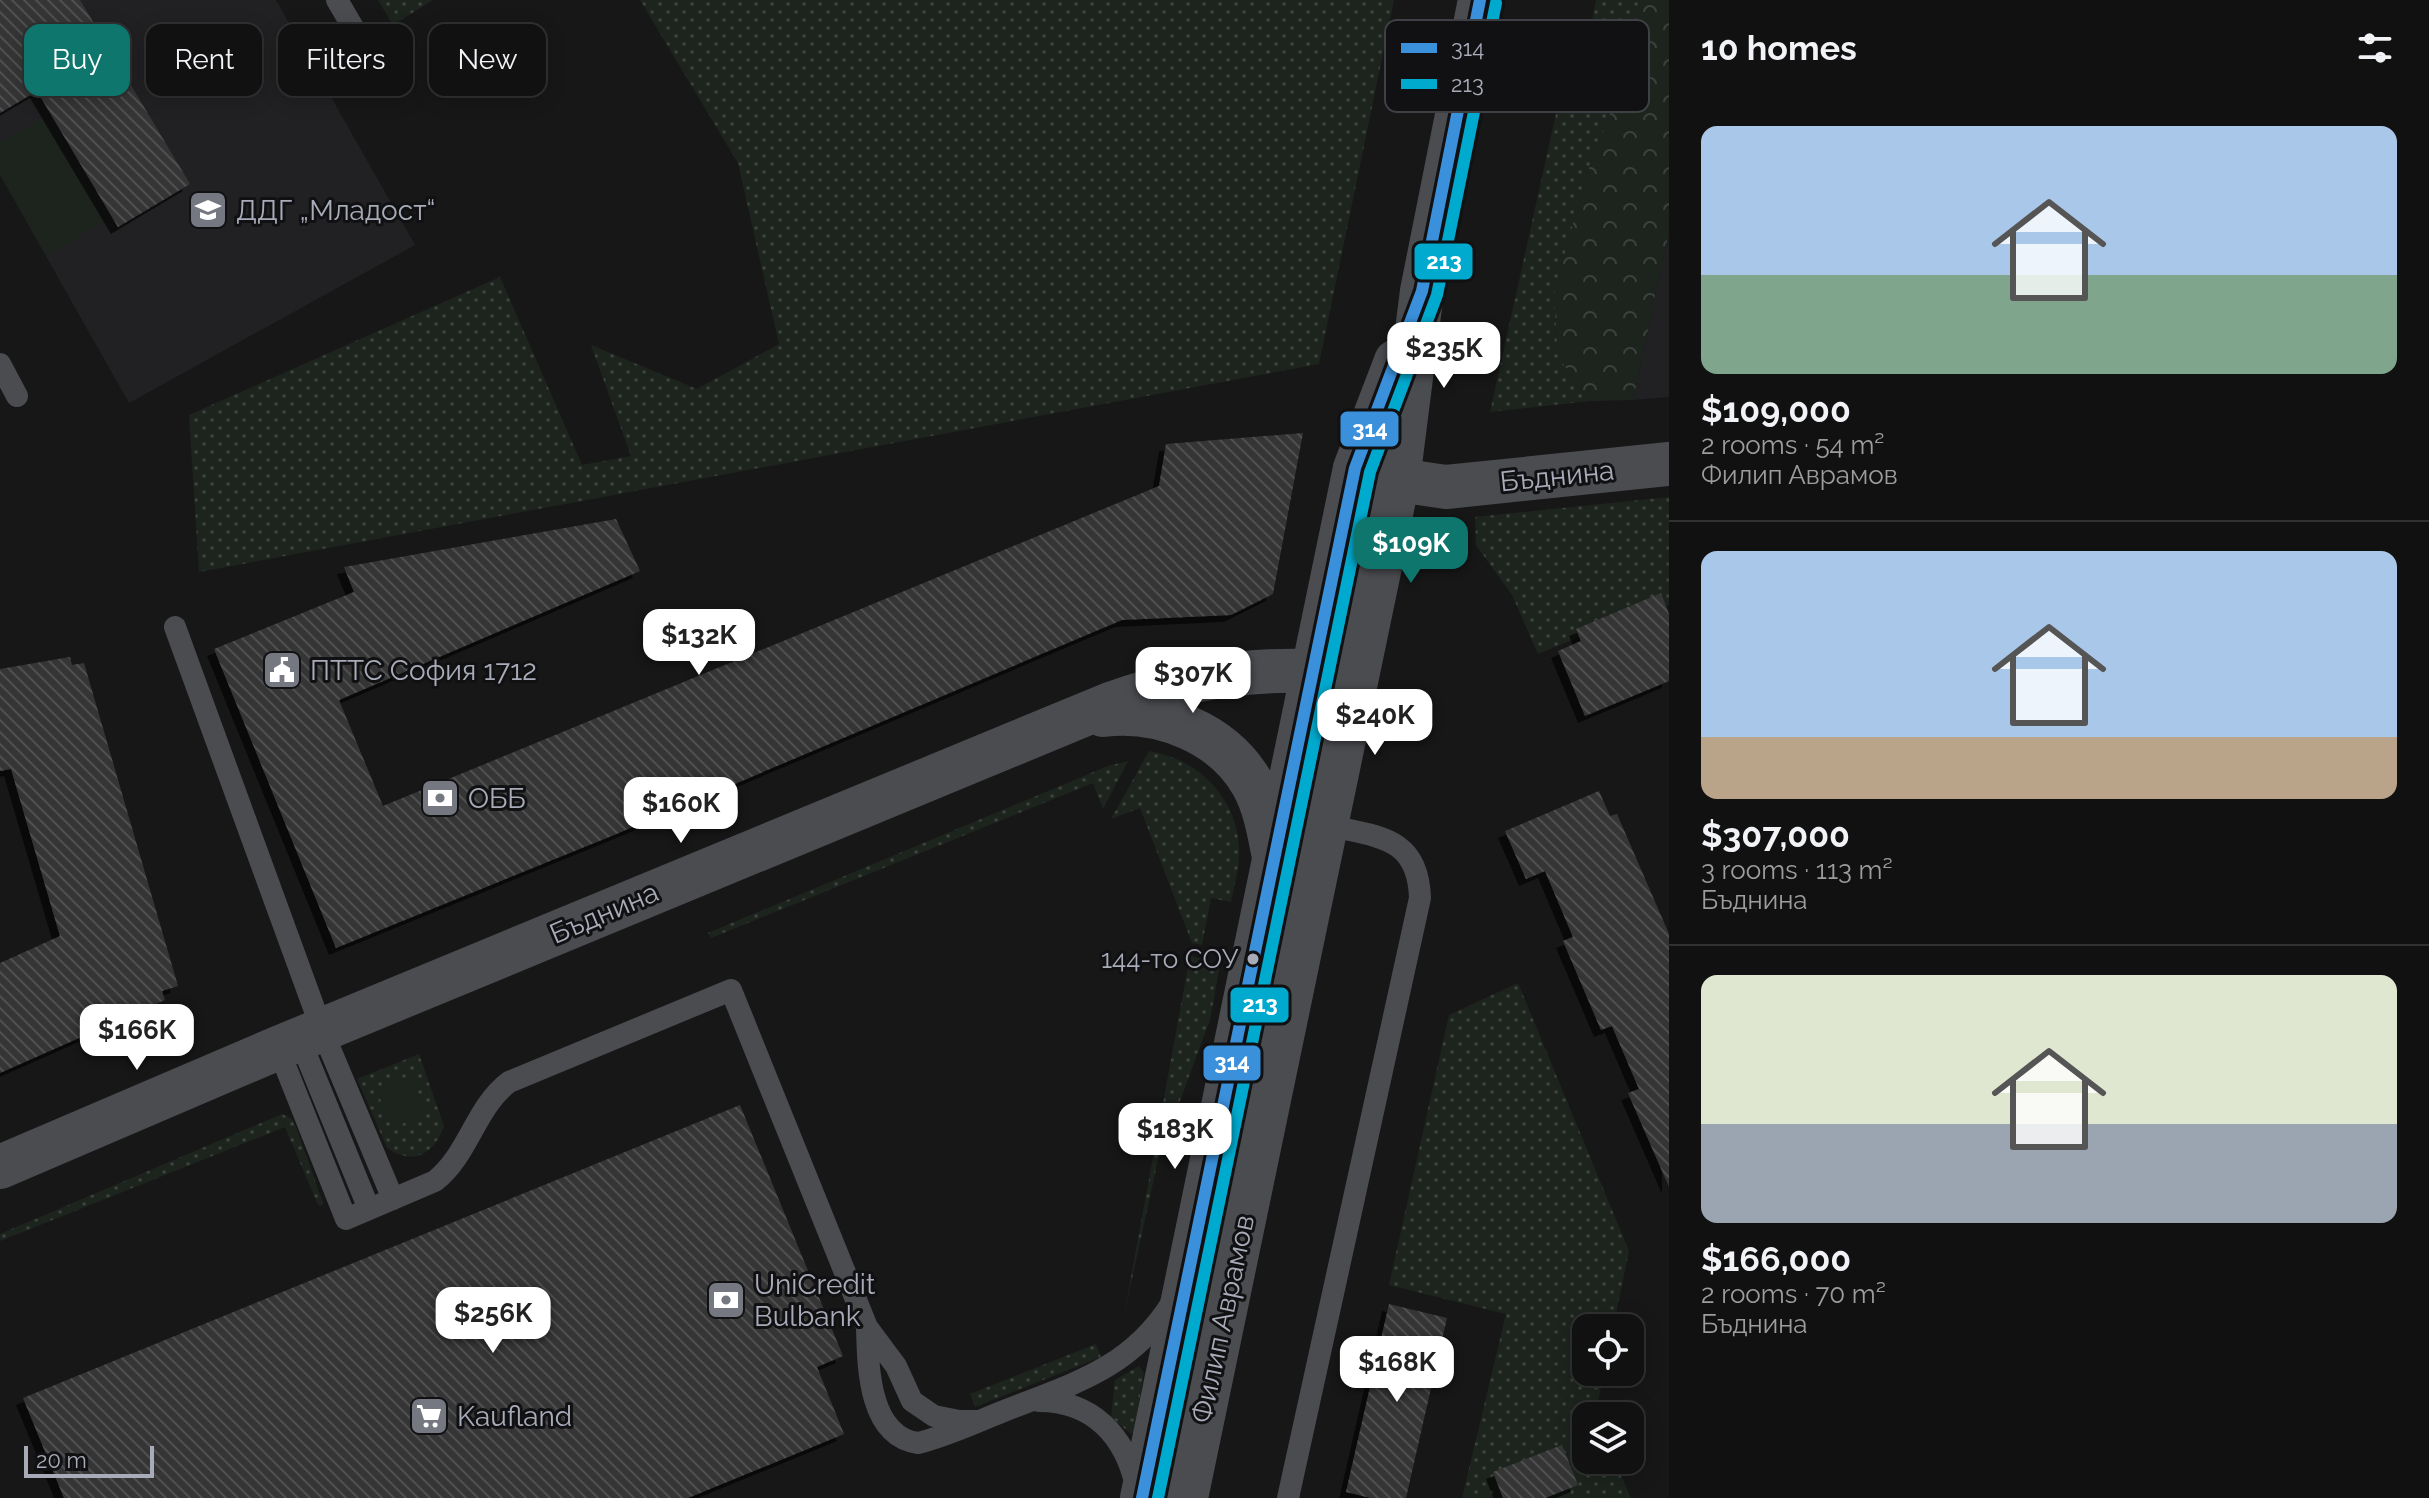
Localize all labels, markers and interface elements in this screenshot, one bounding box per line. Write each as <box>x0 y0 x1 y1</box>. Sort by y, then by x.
legend <box>1385 20 1649 112</box>
chip: Buy <box>24 24 130 96</box>
chip: Rent <box>146 24 262 96</box>
chip: Filters <box>278 24 413 96</box>
chip: New <box>429 24 546 96</box>
icon: filters <box>2353 26 2397 70</box>
text: 10 homes <box>1701 28 1857 68</box>
text: 314 <box>1451 35 1484 61</box>
text: 213 <box>1451 71 1484 97</box>
icon: home <box>1977 178 2121 322</box>
school or university icon: ДДГ „Младост“ <box>187 189 229 231</box>
place label: ДДГ „Младост“ <box>236 194 435 227</box>
line badge: 213 <box>1413 242 1474 281</box>
text: 213 <box>1426 248 1462 274</box>
pin: $235K <box>1388 322 1500 390</box>
text: $235K <box>1405 333 1483 363</box>
text: $109,000 <box>1701 390 1851 430</box>
line badge: 314 <box>1339 410 1400 448</box>
text: 314 <box>1352 416 1388 442</box>
text: 2 rooms · 54 m² <box>1701 430 1884 460</box>
street label: Бъднина <box>1498 454 1616 498</box>
text: Филип Аврамов <box>1701 460 1898 490</box>
pin: $109K <box>1355 517 1467 585</box>
text: $109K <box>1372 528 1450 558</box>
icon: home <box>1977 603 2121 747</box>
pin: $132K <box>643 609 755 677</box>
text: $132K <box>661 620 737 650</box>
pin: $307K <box>1137 647 1249 715</box>
public building icon: ПТТС София 1712 <box>261 649 303 691</box>
place label: ПТТС София 1712 <box>310 654 537 687</box>
text: $307K <box>1154 658 1232 688</box>
pin: $240K <box>1319 689 1431 757</box>
text: $240K <box>1335 700 1415 730</box>
bank icon: ОББ <box>419 777 461 819</box>
pin: $160K <box>625 777 737 845</box>
place label: ОББ <box>468 782 526 815</box>
text: $160K <box>642 788 720 818</box>
text: $307,000 <box>1701 815 1850 855</box>
text: 3 rooms · 113 m² <box>1701 855 1893 885</box>
street label: Бъднина <box>545 875 663 951</box>
text: Бъднина <box>1701 885 1808 915</box>
place label: 144-то СОУ <box>1101 944 1239 974</box>
marker: 144-то СОУ <box>1245 951 1261 967</box>
line badge: 213 <box>1229 986 1290 1024</box>
text: 213 <box>1242 991 1278 1017</box>
pin: $166K <box>81 1004 193 1072</box>
text: $166K <box>98 1015 176 1045</box>
icon: home <box>1977 1027 2121 1171</box>
line badge: 314 <box>1202 1044 1262 1082</box>
text: 314 <box>1214 1049 1250 1075</box>
pin: $183K <box>1119 1103 1231 1171</box>
text: $183K <box>1137 1114 1213 1144</box>
street label: Филип Аврамов <box>1185 1212 1261 1426</box>
text: $166,000 <box>1701 1239 1851 1279</box>
place label: UniCredit Bulbank <box>754 1268 876 1333</box>
bank icon: UniCredit Bulbank <box>705 1279 747 1321</box>
text: 2 rooms · 70 m² <box>1701 1279 1886 1309</box>
pin: $256K <box>437 1287 549 1355</box>
text: $256K <box>454 1298 532 1328</box>
text: Бъднина <box>1701 1309 1808 1339</box>
map controls <box>1572 1314 1644 1474</box>
button: locate <box>1572 1314 1644 1386</box>
pin: $168K <box>1341 1336 1453 1404</box>
text: $168K <box>1358 1347 1436 1377</box>
supermarket icon: Kaufland <box>408 1395 450 1437</box>
place label: Kaufland <box>457 1400 572 1433</box>
button: layers <box>1572 1402 1644 1474</box>
scale bar <box>24 1442 154 1478</box>
text: 20 m <box>36 1447 87 1473</box>

